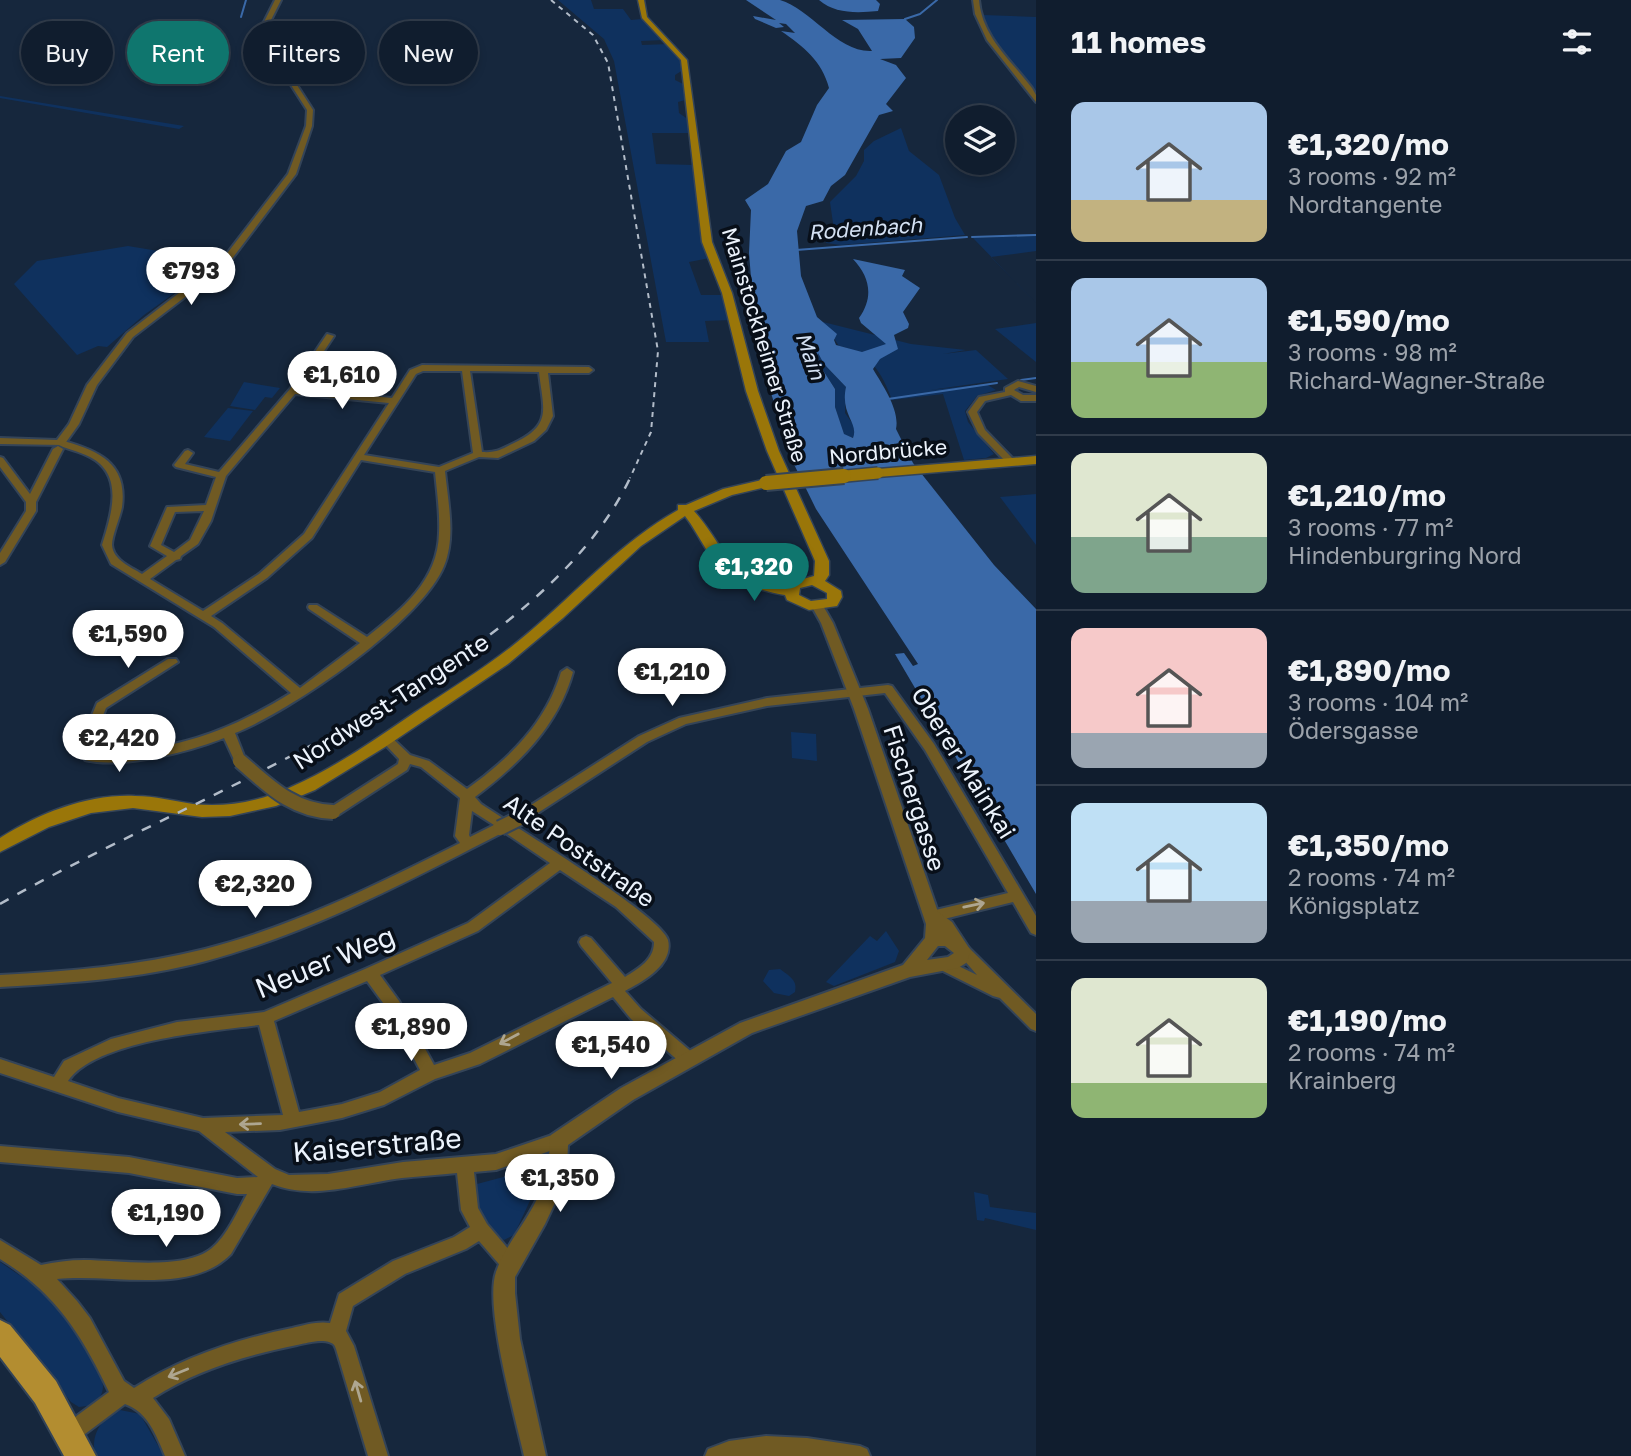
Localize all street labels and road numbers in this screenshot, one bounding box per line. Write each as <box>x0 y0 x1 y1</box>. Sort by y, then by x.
street label: Mainstockheimer Straße <box>716 224 812 466</box>
street label: Nordbrücke <box>828 433 948 469</box>
street label: Nordwest-Tangente <box>287 627 494 775</box>
street label: Oberer Mainkai <box>906 681 1023 843</box>
street label: Fischergasse <box>878 721 953 874</box>
street label: Alte Poststraße <box>499 787 661 913</box>
street label: Neuer Weg <box>250 919 400 1005</box>
street label: Kaiserstraße <box>291 1121 463 1168</box>

